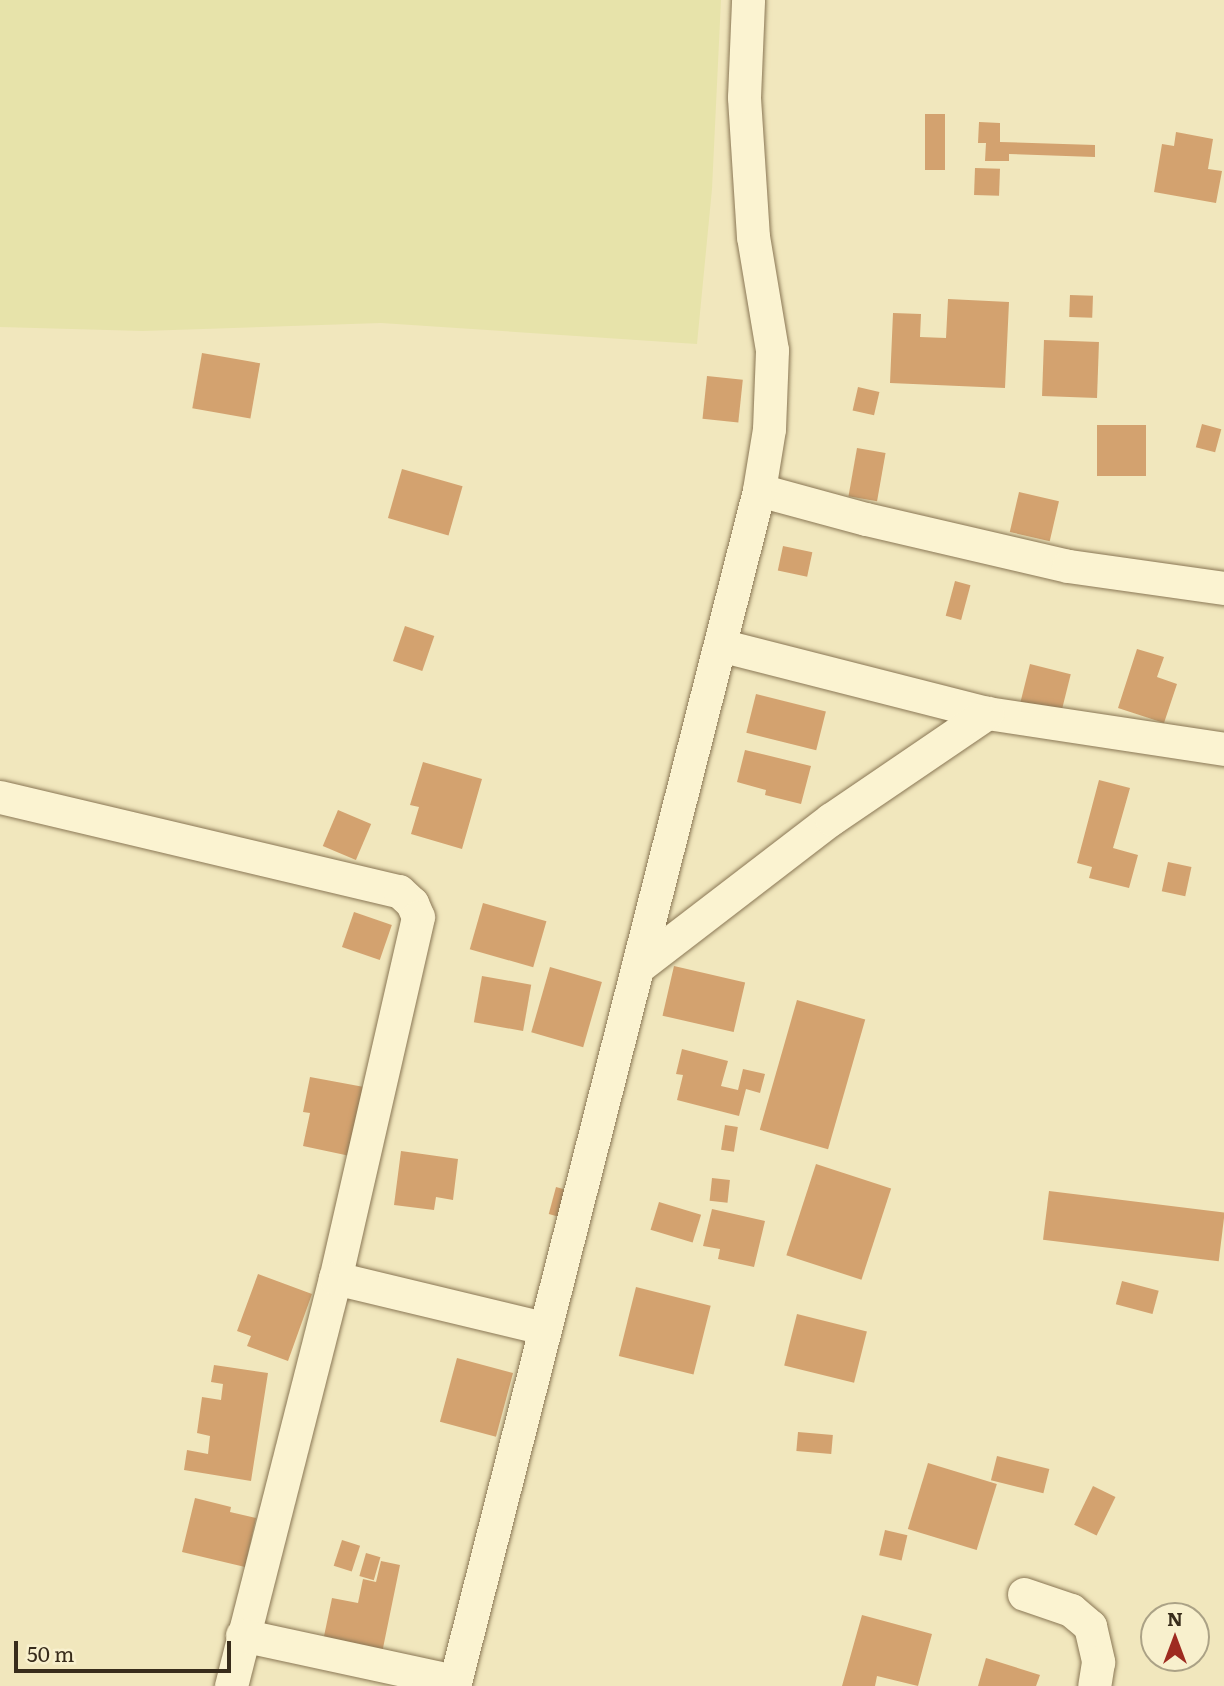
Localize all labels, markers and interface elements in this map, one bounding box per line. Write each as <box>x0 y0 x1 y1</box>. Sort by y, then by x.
north arrow <box>1140 1602 1210 1672</box>
text: N <box>1167 1604 1183 1632</box>
scale bar <box>18 1626 234 1670</box>
text: 50 m <box>27 1637 74 1668</box>

